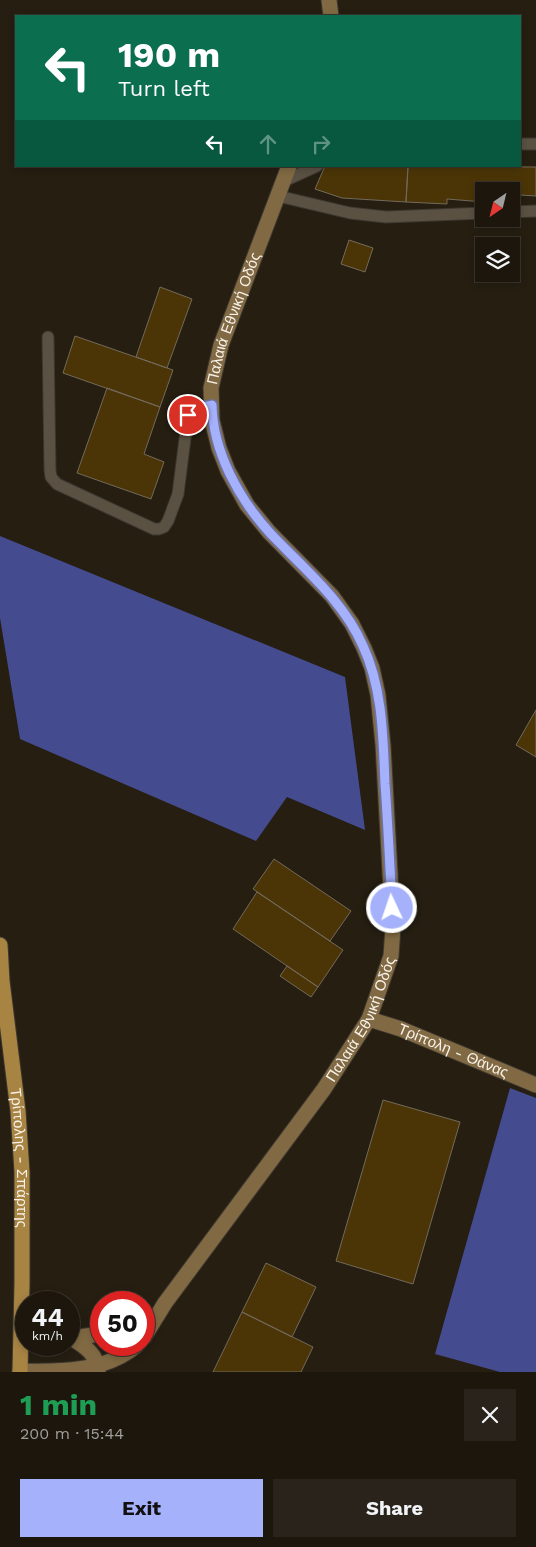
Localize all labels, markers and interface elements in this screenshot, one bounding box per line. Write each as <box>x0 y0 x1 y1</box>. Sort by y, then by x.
text: 190 m <box>118 34 220 76</box>
icon: left <box>35 35 100 100</box>
text: Turn left <box>118 76 210 101</box>
icon: left <box>201 130 229 158</box>
icon: ahead <box>254 130 282 158</box>
icon: right <box>307 130 335 158</box>
north arrow <box>475 182 520 228</box>
map controls <box>475 182 520 282</box>
button: layers <box>475 237 520 282</box>
street label: Παλαιά Εθνική Οδός <box>203 250 264 386</box>
pin <box>167 394 209 436</box>
icon: arrive <box>174 401 202 429</box>
position arrow <box>365 881 417 933</box>
street label: Παλαιά Εθνική Οδός <box>322 954 399 1085</box>
street label: Τρίπολη - Θάνας <box>395 1020 511 1081</box>
street label: Τρίπολης - Σπάρτης <box>6 1087 31 1228</box>
speed limit sign: 50 <box>90 1291 155 1356</box>
text: 44 <box>31 1303 64 1332</box>
text: km/h <box>32 1329 63 1343</box>
text: 1 min <box>20 1387 97 1422</box>
button: close <box>464 1389 516 1441</box>
text: 200 m · 15:44 <box>20 1424 124 1443</box>
button: Exit <box>20 1479 263 1537</box>
button: Share <box>273 1479 516 1537</box>

